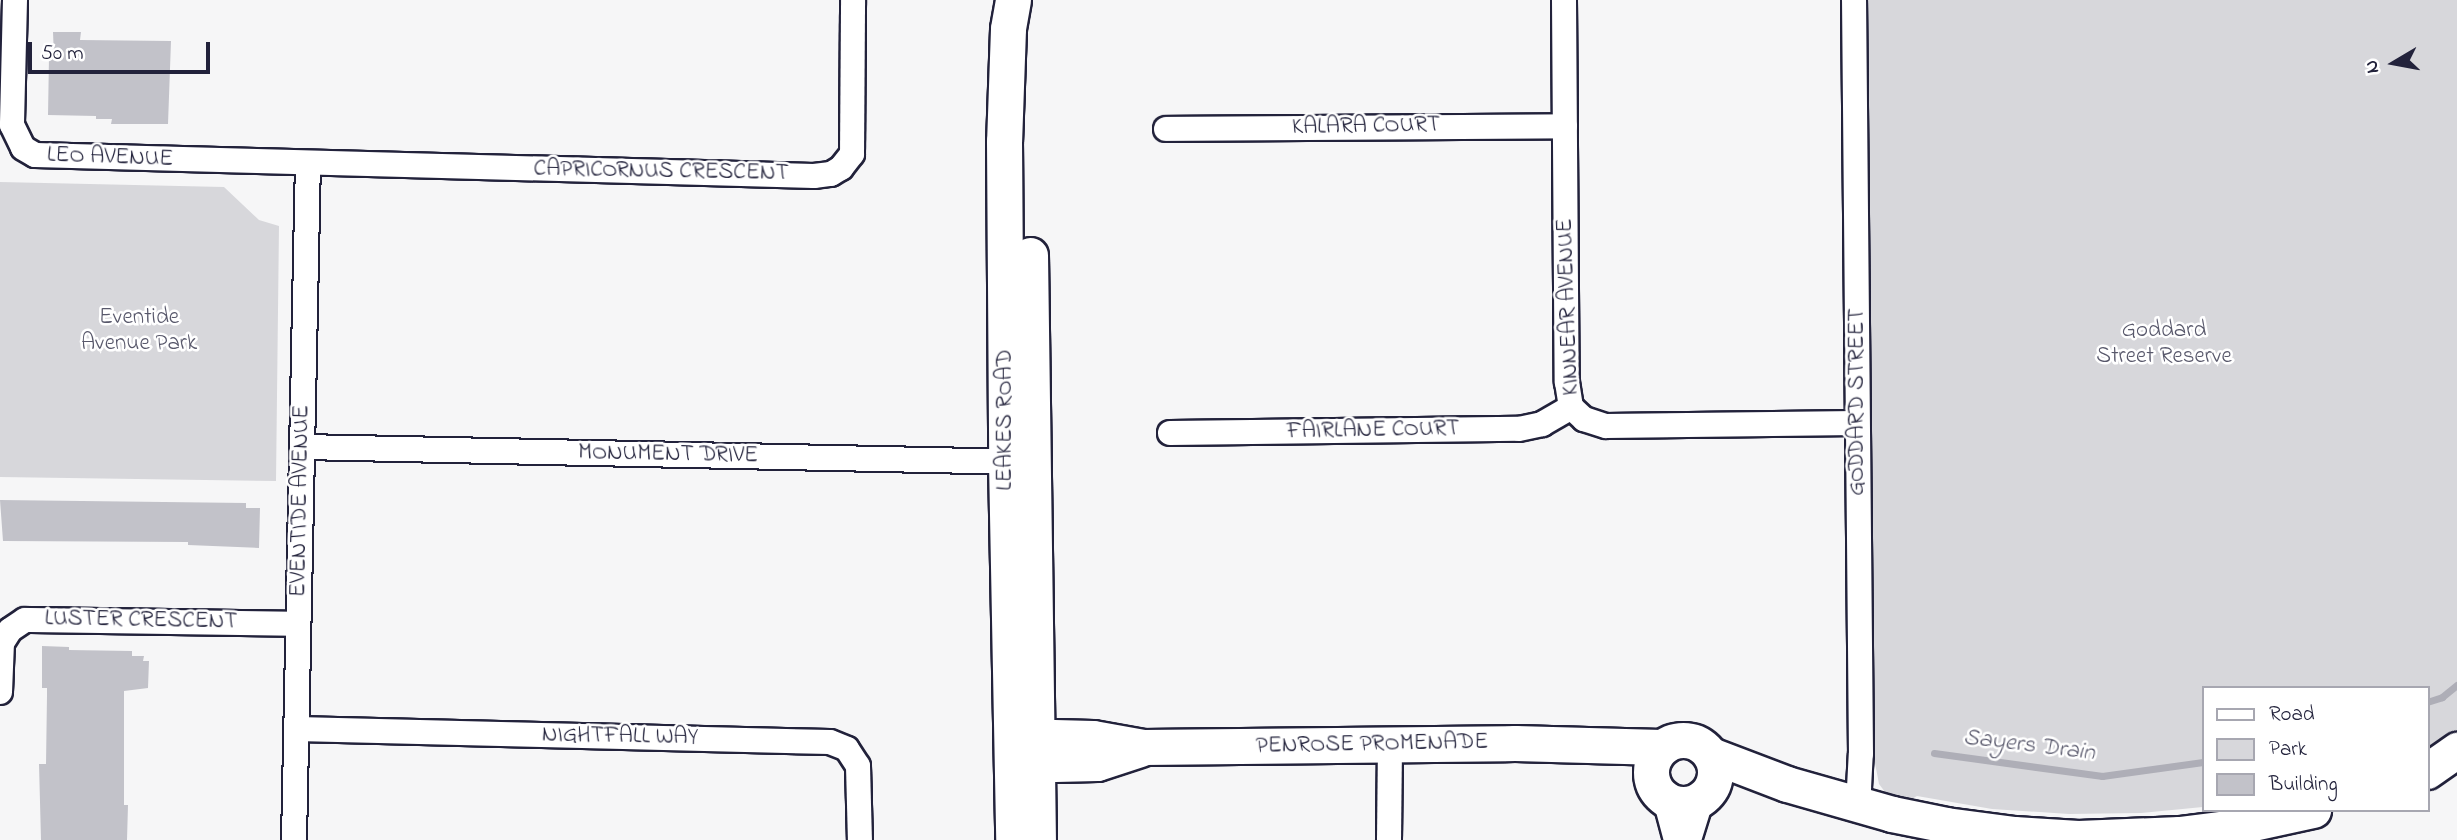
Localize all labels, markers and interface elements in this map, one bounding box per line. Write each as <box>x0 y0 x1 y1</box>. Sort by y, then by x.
scale bar <box>32 28 214 72</box>
north arrow <box>2359 28 2429 98</box>
text: 50 m <box>41 39 84 69</box>
text: N <box>2358 58 2387 75</box>
street label: KALARA COURT <box>1292 112 1440 142</box>
street label: LEO AVENUE <box>46 142 174 174</box>
street label: CAPRICORNUS CRESCENT <box>533 156 789 188</box>
street label: KINNEAR AVENUE <box>1552 218 1586 396</box>
park label: Eventide Avenue Park <box>81 304 197 358</box>
street label: GODDARD STREET <box>1844 308 1872 496</box>
park label: Goddard Street Reserve <box>2096 317 2232 371</box>
street label: LEAKES ROAD <box>992 349 1020 491</box>
street label: EVENTIDE AVENUE <box>286 405 316 597</box>
street label: FAIRLANE COURT <box>1286 416 1460 446</box>
street label: MONUMENT DRIVE <box>578 440 758 470</box>
street label: LUSTER CRESCENT <box>44 606 238 636</box>
legend <box>2202 686 2429 812</box>
text: Road <box>2269 700 2315 730</box>
street label: NIGHTFALL WAY <box>542 722 698 752</box>
water label: Sayers Drain <box>1962 724 2096 768</box>
street label: PENROSE PROMENADE <box>1256 729 1488 761</box>
text: Park <box>2269 735 2307 765</box>
text: Building <box>2269 770 2338 800</box>

